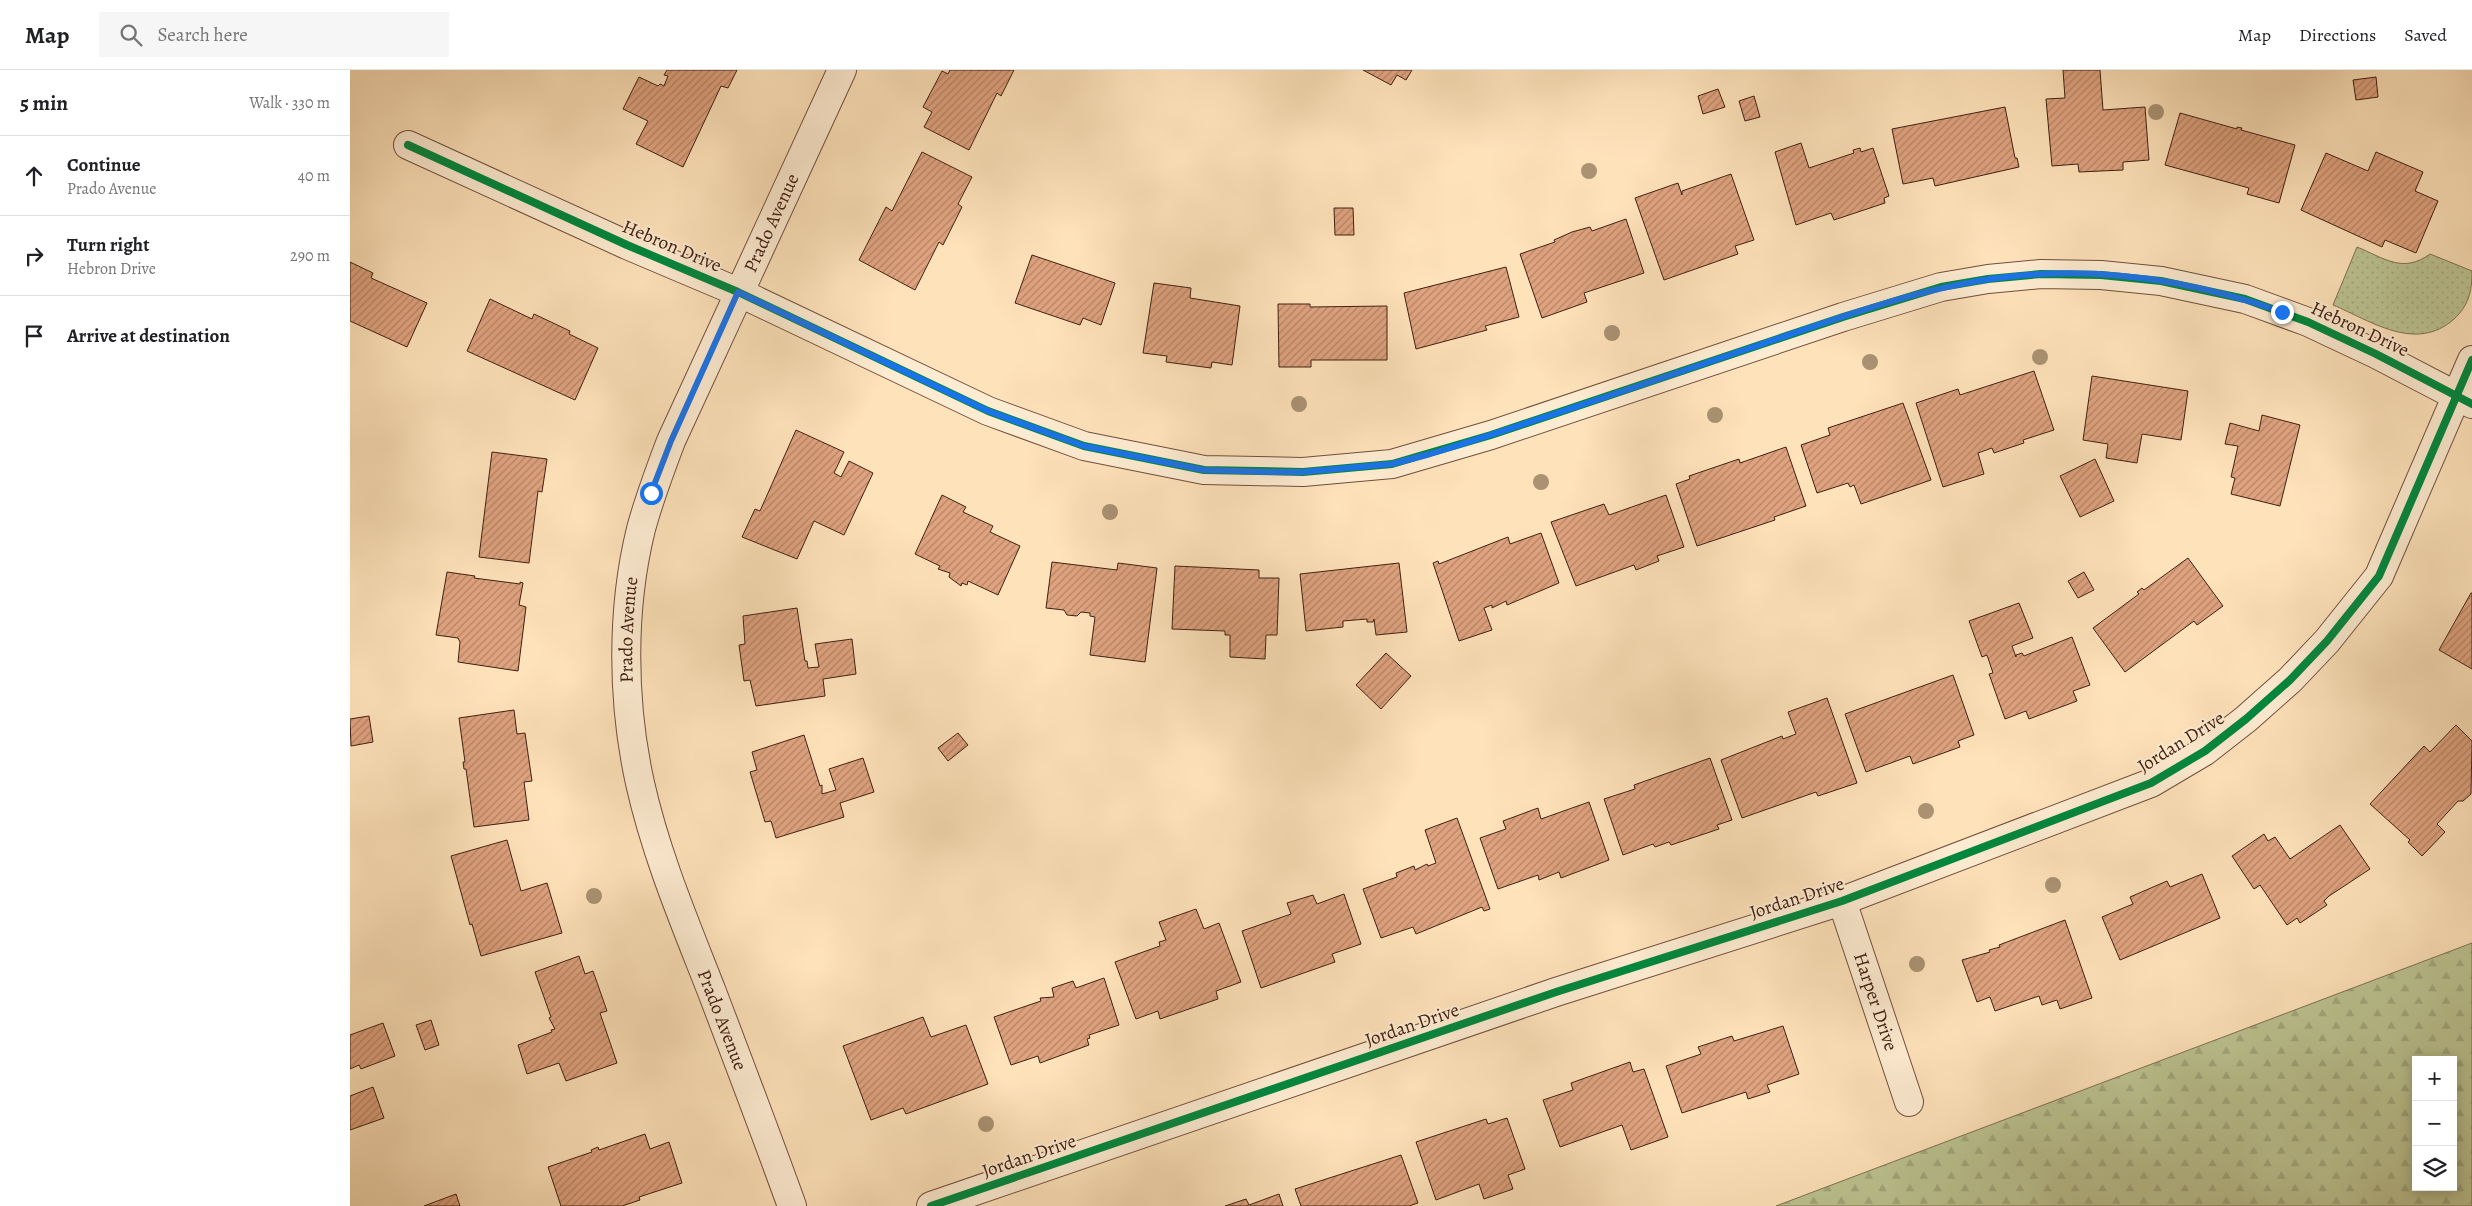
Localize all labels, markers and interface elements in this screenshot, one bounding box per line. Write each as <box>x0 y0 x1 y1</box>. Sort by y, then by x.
search box <box>99 12 449 57</box>
text: Map <box>25 19 69 51</box>
icon: search <box>117 21 145 49</box>
text: Search here <box>157 22 248 48</box>
text: Map <box>2238 23 2271 47</box>
text: Directions <box>2299 23 2376 47</box>
text: Saved <box>2404 23 2447 47</box>
text: 5 min <box>20 89 68 117</box>
text: Walk · 330 m <box>249 92 330 114</box>
text: Continue <box>67 152 141 178</box>
icon: ahead <box>20 162 48 190</box>
text: 40 m <box>298 165 330 187</box>
street label: Prado Avenue <box>737 169 806 277</box>
text: Prado Avenue <box>67 178 156 200</box>
street label: Hebron Drive <box>618 213 726 279</box>
text: Turn right <box>67 232 149 258</box>
icon: right <box>20 242 48 270</box>
text: 290 m <box>290 245 330 267</box>
text: Hebron Drive <box>67 258 156 280</box>
street label: Hebron Drive <box>2307 295 2413 363</box>
route end <box>2271 301 2294 324</box>
icon: arrive <box>20 322 48 350</box>
text: Arrive at destination <box>67 323 230 349</box>
route start <box>640 482 663 505</box>
street label: Prado Avenue <box>613 575 645 683</box>
street label: Jordan Drive <box>2133 705 2229 779</box>
street label: Jordan Drive <box>1746 871 1848 925</box>
street label: Harper Drive <box>1847 949 1904 1054</box>
street label: Prado Avenue <box>691 966 753 1074</box>
street label: Jordan Drive <box>1361 997 1463 1053</box>
map controls <box>2412 1056 2457 1191</box>
button: + <box>2412 1056 2457 1101</box>
button: − <box>2412 1101 2457 1146</box>
street label: Jordan Drive <box>978 1128 1080 1184</box>
button: layers <box>2412 1146 2457 1191</box>

